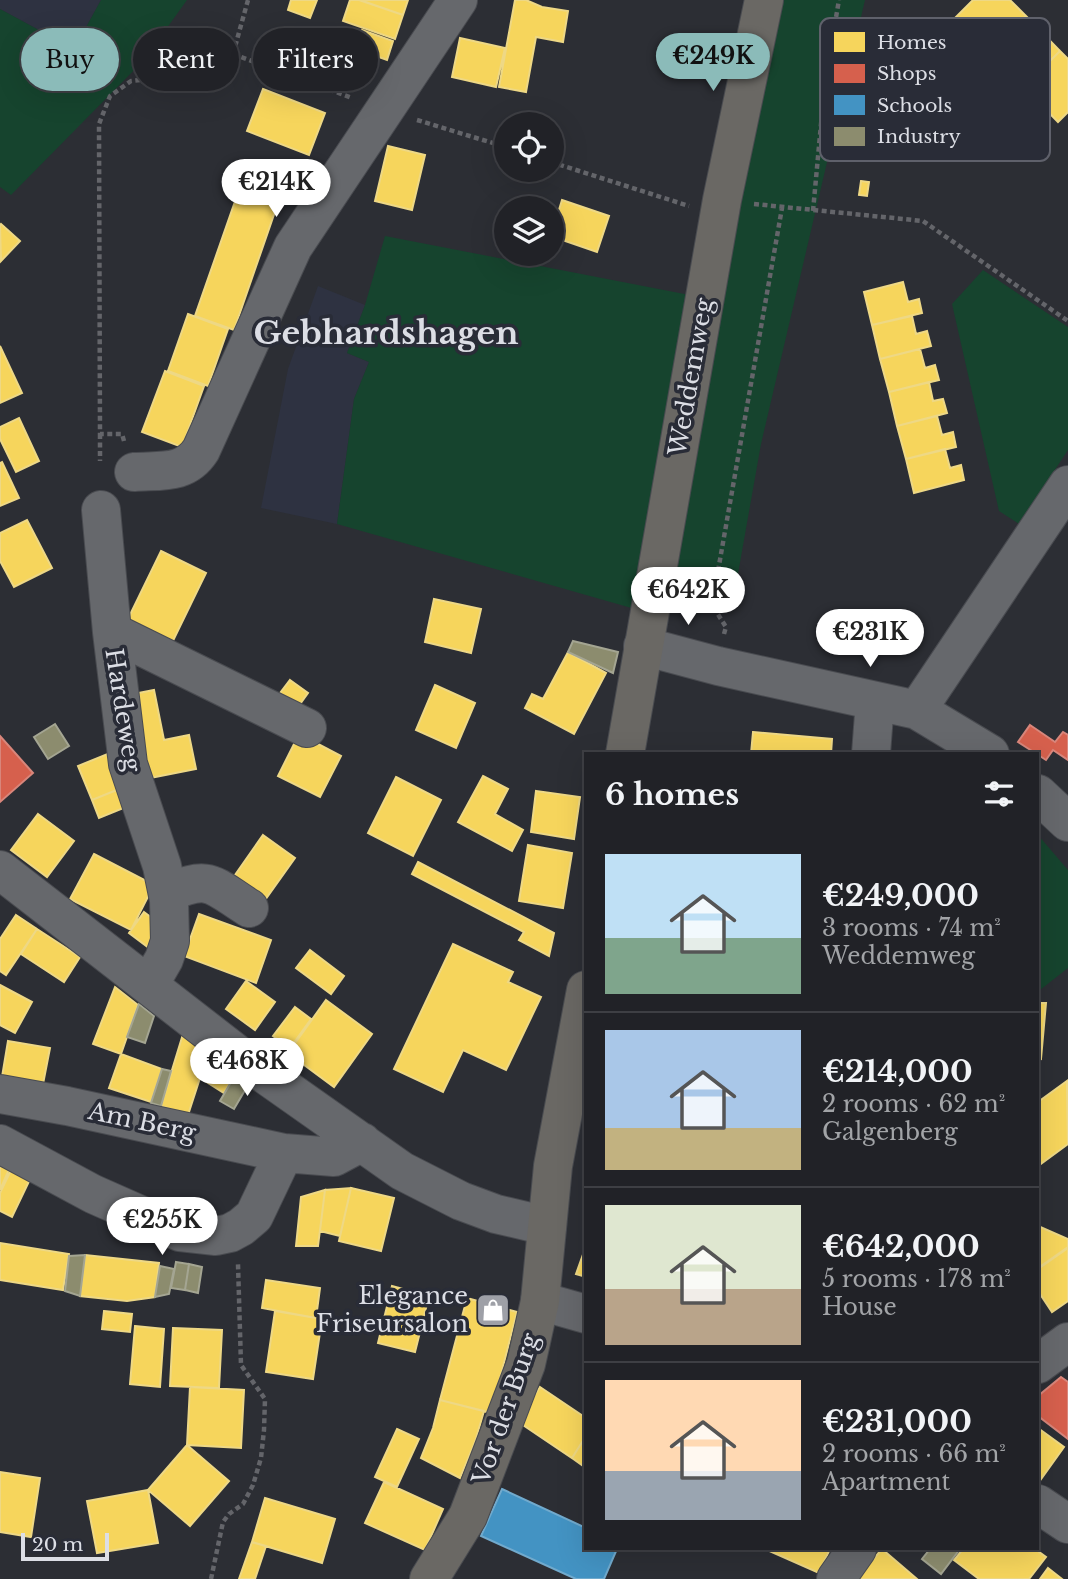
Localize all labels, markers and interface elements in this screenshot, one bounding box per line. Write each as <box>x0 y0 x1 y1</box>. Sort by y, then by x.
legend <box>820 18 1050 161</box>
chip: Buy <box>21 28 119 91</box>
chip: Rent <box>133 28 239 91</box>
chip: Filters <box>253 28 378 91</box>
text: Homes <box>877 31 946 54</box>
pin: €249K <box>664 34 762 93</box>
text: €249K <box>672 42 754 70</box>
text: Shops <box>877 62 936 85</box>
text: Schools <box>877 94 952 117</box>
map controls <box>494 112 564 266</box>
button: locate <box>494 112 564 182</box>
text: Industry <box>877 125 961 148</box>
pin: €214K <box>227 160 325 219</box>
text: €214K <box>238 168 314 196</box>
button: layers <box>494 196 564 266</box>
street label: Weddemweg <box>662 295 719 459</box>
district label: Gebhardshagen <box>254 313 518 353</box>
pin: €642K <box>639 568 737 627</box>
text: €642K <box>647 576 729 604</box>
pin: €231K <box>821 610 919 669</box>
text: €231K <box>832 618 908 646</box>
street label: Hardeweg <box>99 646 148 774</box>
icon: filters <box>980 775 1018 813</box>
text: 6 homes <box>605 776 739 813</box>
text: €249,000 <box>822 877 979 914</box>
icon: home <box>661 882 745 966</box>
text: 3 rooms · 74 m² <box>822 914 1001 942</box>
text: Weddemweg <box>822 942 975 970</box>
pin: €468K <box>198 1038 296 1098</box>
text: €468K <box>206 1047 288 1075</box>
text: €214,000 <box>822 1053 973 1090</box>
icon: home <box>661 1058 745 1142</box>
text: 2 rooms · 62 m² <box>822 1090 1005 1118</box>
street label: Am Berg <box>85 1096 199 1147</box>
text: Galgenberg <box>822 1118 958 1146</box>
pin: €255K <box>113 1198 211 1257</box>
text: €255K <box>123 1206 201 1234</box>
text: €642,000 <box>822 1228 980 1265</box>
icon: home <box>661 1233 745 1317</box>
text: 5 rooms · 178 m² <box>822 1265 1011 1293</box>
place label: Elegance Friseursalon <box>316 1281 468 1338</box>
shop icon: Elegance Friseursalon <box>474 1291 512 1329</box>
text: House <box>822 1293 897 1321</box>
street label: Vor der Burg <box>466 1329 545 1489</box>
text: €231,000 <box>822 1403 972 1440</box>
icon: home <box>661 1408 745 1492</box>
text: 2 rooms · 66 m² <box>822 1440 1006 1468</box>
text: Apartment <box>822 1468 950 1496</box>
scale bar <box>21 1530 108 1562</box>
text: 20 m <box>32 1533 83 1556</box>

